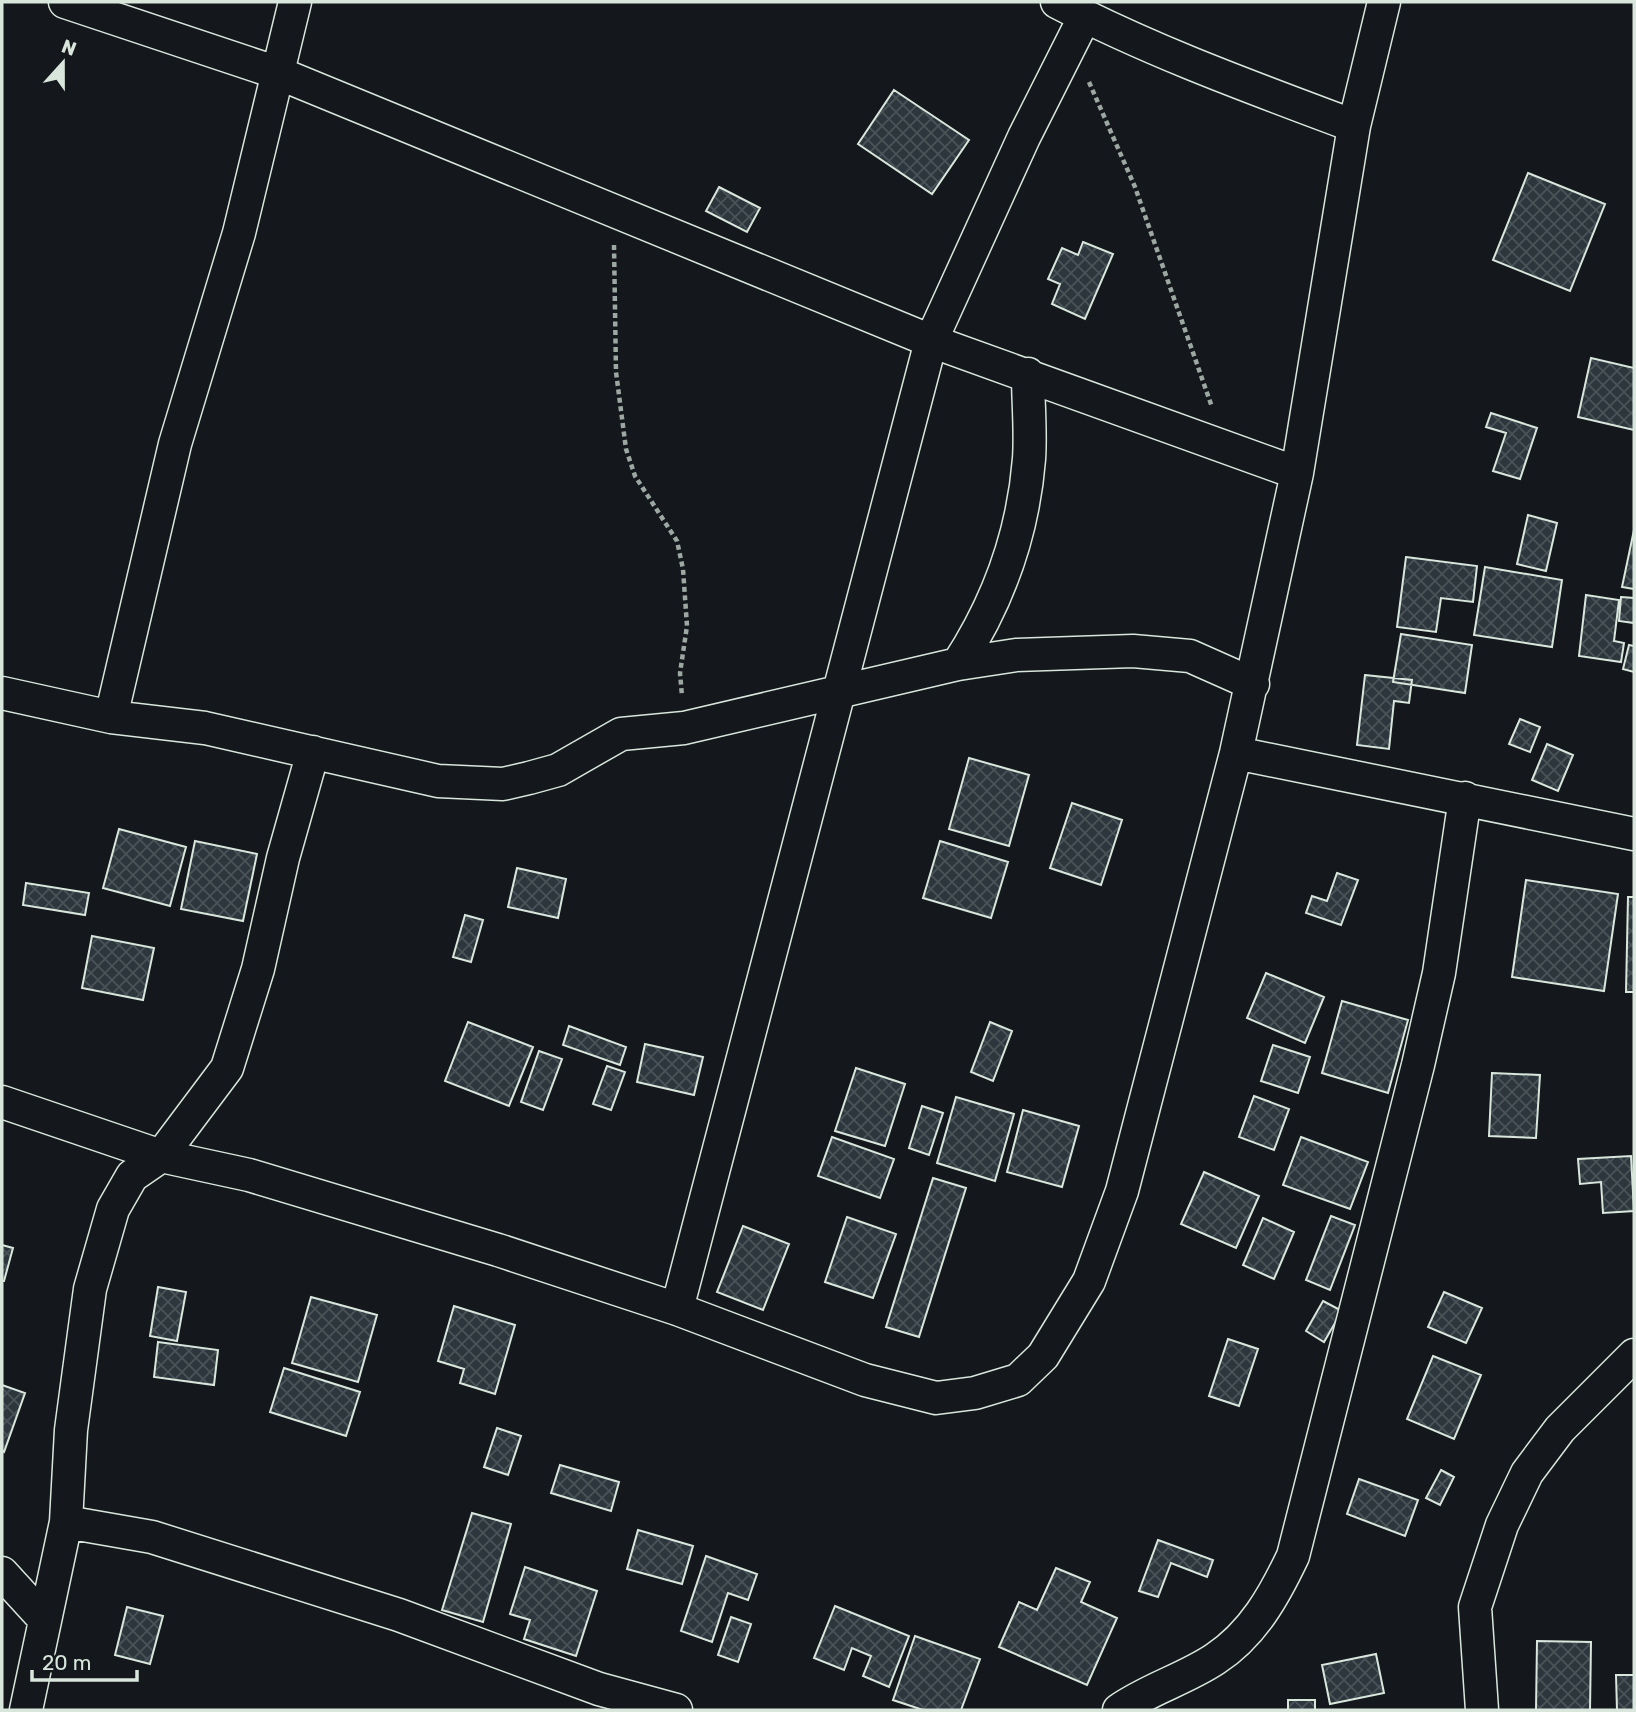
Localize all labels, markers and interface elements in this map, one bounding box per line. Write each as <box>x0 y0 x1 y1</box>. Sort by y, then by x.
north arrow <box>28 28 98 98</box>
text: N <box>58 34 79 61</box>
scale bar <box>32 1638 136 1682</box>
text: 20 m <box>42 1650 91 1675</box>

